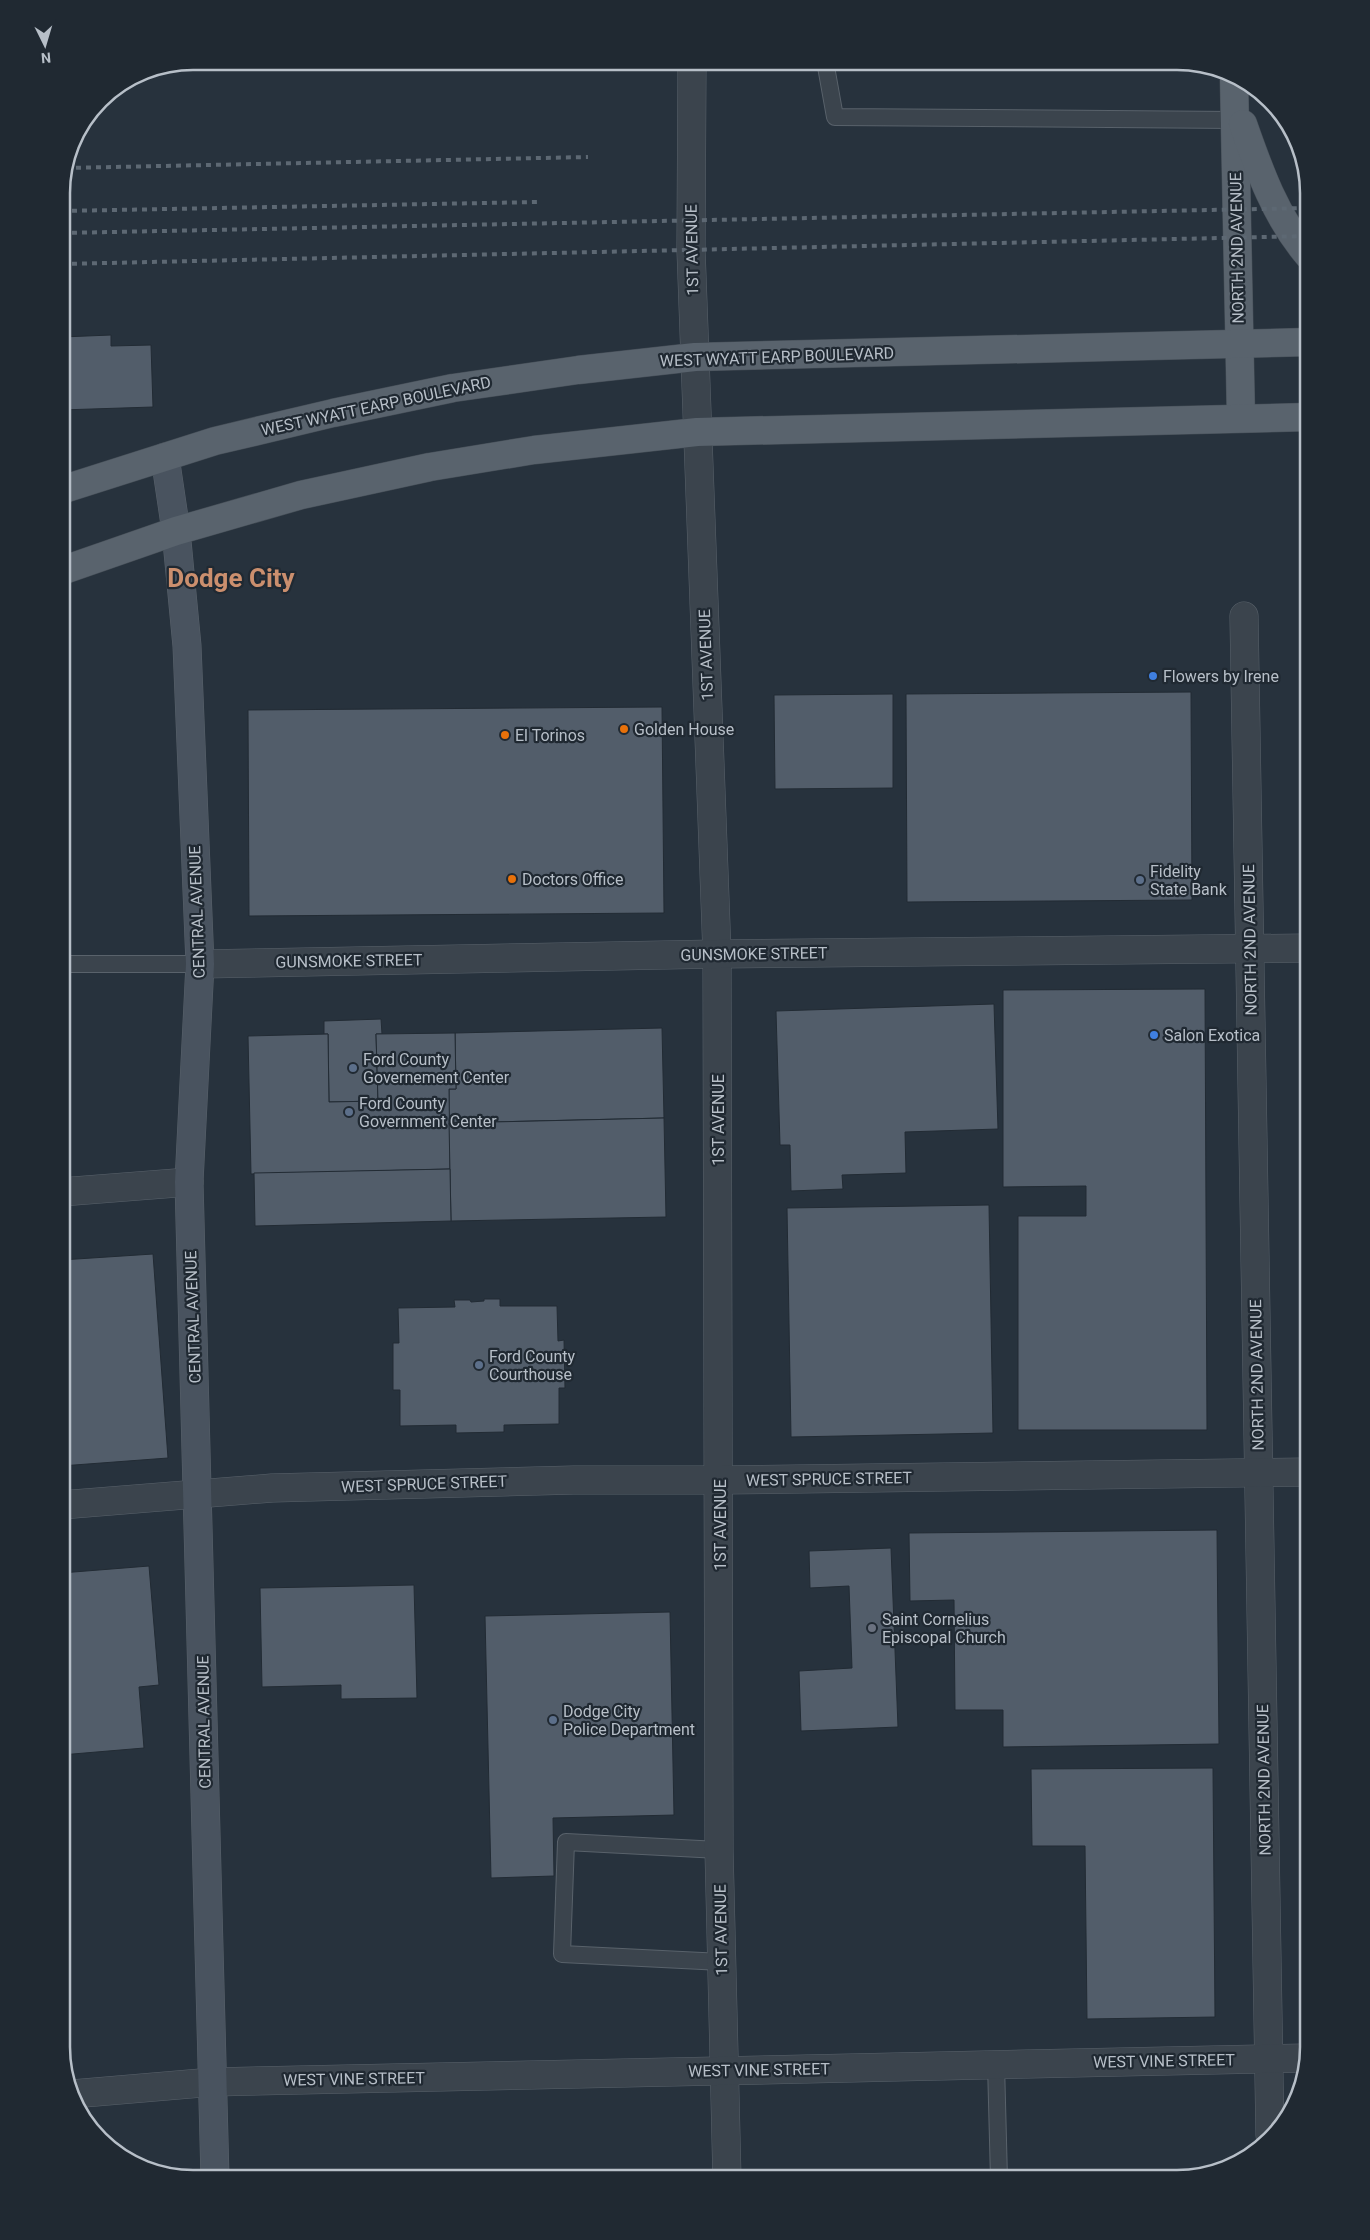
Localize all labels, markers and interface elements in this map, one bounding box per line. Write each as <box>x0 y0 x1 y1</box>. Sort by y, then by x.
north arrow <box>20 20 70 70</box>
text: N <box>41 50 52 66</box>
street label: NORTH 2ND AVENUE <box>1226 172 1248 324</box>
street label: 1ST AVENUE <box>682 204 702 296</box>
street label: WEST WYATT EARP BOULEVARD <box>660 343 894 371</box>
street label: WEST WYATT EARP BOULEVARD <box>259 372 493 440</box>
district label: Dodge City <box>167 563 296 593</box>
street label: 1ST AVENUE <box>695 609 717 701</box>
place label: Flowers by Irene <box>1163 667 1279 686</box>
marker: Flowers by Irene <box>1147 670 1159 682</box>
place label: Golden House <box>634 720 734 739</box>
marker: Golden House <box>618 723 630 735</box>
place label: El Torinos <box>515 726 585 745</box>
marker: El Torinos <box>499 729 511 741</box>
street label: CENTRAL AVENUE <box>185 845 209 979</box>
place label: Fidelity State Bank <box>1150 862 1228 899</box>
street label: NORTH 2ND AVENUE <box>1239 864 1261 1016</box>
place label: Doctors Office <box>522 870 623 889</box>
marker: Doctors Office <box>506 873 518 885</box>
marker: Fidelity State Bank <box>1134 874 1146 886</box>
street label: GUNSMOKE STREET <box>680 943 828 965</box>
street label: GUNSMOKE STREET <box>275 950 423 972</box>
place label: Salon Exotica <box>1164 1026 1260 1045</box>
marker: Salon Exotica <box>1148 1029 1160 1041</box>
place label: Ford County Governement Center <box>363 1050 510 1087</box>
marker: Ford County Governement Center <box>347 1062 359 1074</box>
street label: 1ST AVENUE <box>709 1074 728 1166</box>
place label: Ford County Government Center <box>359 1094 497 1131</box>
marker: Ford County Government Center <box>343 1106 355 1118</box>
street label: CENTRAL AVENUE <box>181 1250 205 1384</box>
street label: NORTH 2ND AVENUE <box>1246 1299 1268 1451</box>
place label: Ford County Courthouse <box>489 1347 576 1384</box>
marker: Ford County Courthouse <box>473 1359 485 1371</box>
street label: WEST SPRUCE STREET <box>746 1468 913 1490</box>
street label: WEST SPRUCE STREET <box>341 1472 508 1496</box>
street label: 1ST AVENUE <box>711 1479 730 1571</box>
place label: Saint Cornelius Episcopal Church <box>882 1610 1006 1647</box>
marker: Saint Cornelius Episcopal Church <box>866 1622 878 1634</box>
street label: CENTRAL AVENUE <box>193 1655 215 1789</box>
place label: Dodge City Police Department <box>563 1702 695 1739</box>
street label: NORTH 2ND AVENUE <box>1253 1704 1275 1856</box>
marker: Dodge City Police Department <box>547 1714 559 1726</box>
street label: 1ST AVENUE <box>711 1884 731 1976</box>
street label: WEST VINE STREET <box>1093 2050 1236 2072</box>
street label: WEST VINE STREET <box>688 2059 831 2081</box>
street label: WEST VINE STREET <box>283 2068 426 2090</box>

